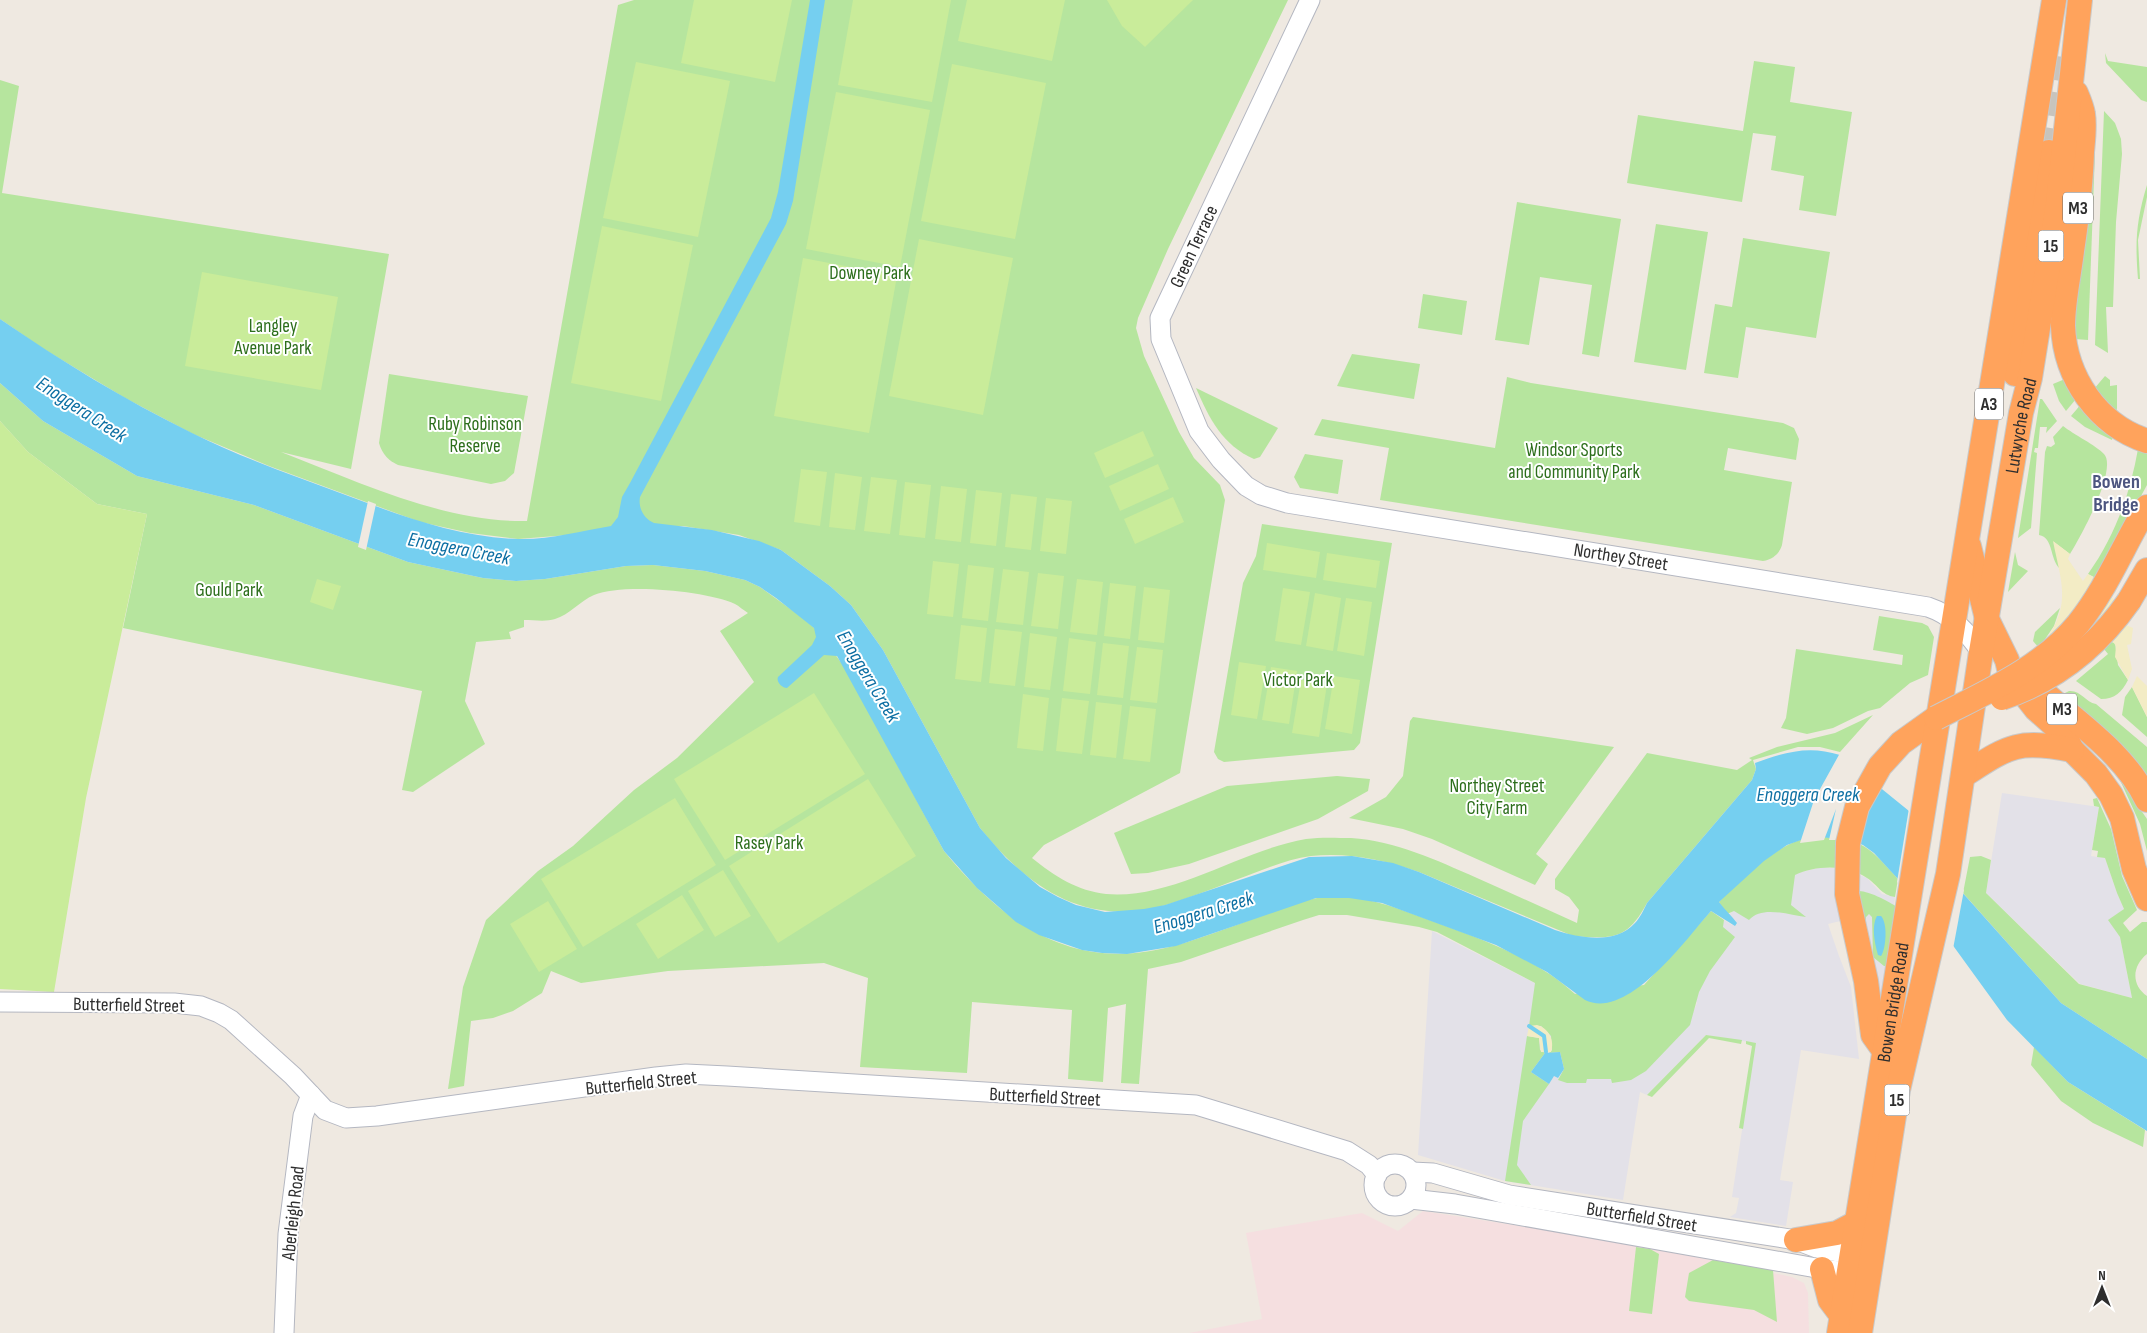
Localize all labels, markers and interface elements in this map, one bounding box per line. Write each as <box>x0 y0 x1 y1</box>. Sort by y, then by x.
road number: M3 <box>2063 192 2093 224</box>
street label: Green Terrace <box>1165 202 1223 291</box>
road number: 15 <box>2038 230 2064 262</box>
park label: Downey Park <box>829 262 912 285</box>
park label: Langley Avenue Park <box>233 315 312 360</box>
water label: Enoggera Creek <box>32 372 132 448</box>
street label: Lutwyche Road <box>2001 376 2043 475</box>
road number: A3 <box>1975 388 2003 419</box>
park label: Ruby Robinson Reserve <box>428 413 522 458</box>
park label: Windsor Sports and Community Park <box>1508 439 1640 484</box>
district label: Bowen Bridge <box>2092 470 2140 517</box>
water label: Enoggera Creek <box>406 527 512 571</box>
street label: Northey Street <box>1572 539 1670 576</box>
park label: Gould Park <box>195 579 264 602</box>
water label: Enoggera Creek <box>831 626 905 727</box>
park label: Victor Park <box>1263 669 1333 692</box>
road number: M3 <box>2047 694 2077 724</box>
park label: Northey Street City Farm <box>1449 775 1545 820</box>
water label: Enoggera Creek <box>1757 783 1860 807</box>
park label: Rasey Park <box>735 832 804 855</box>
water label: Enoggera Creek <box>1151 886 1257 939</box>
street label: Bowen Bridge Road <box>1873 941 1915 1064</box>
street label: Butterfield Street <box>73 993 185 1018</box>
street label: Butterfield Street <box>584 1066 698 1101</box>
street label: Butterfield Street <box>989 1083 1101 1112</box>
road number: 15 <box>1884 1084 1910 1116</box>
street label: Aberleigh Road <box>277 1165 310 1262</box>
street label: Butterfield Street <box>1585 1197 1699 1238</box>
north arrow <box>2077 1263 2127 1313</box>
text: N <box>2098 1267 2106 1284</box>

